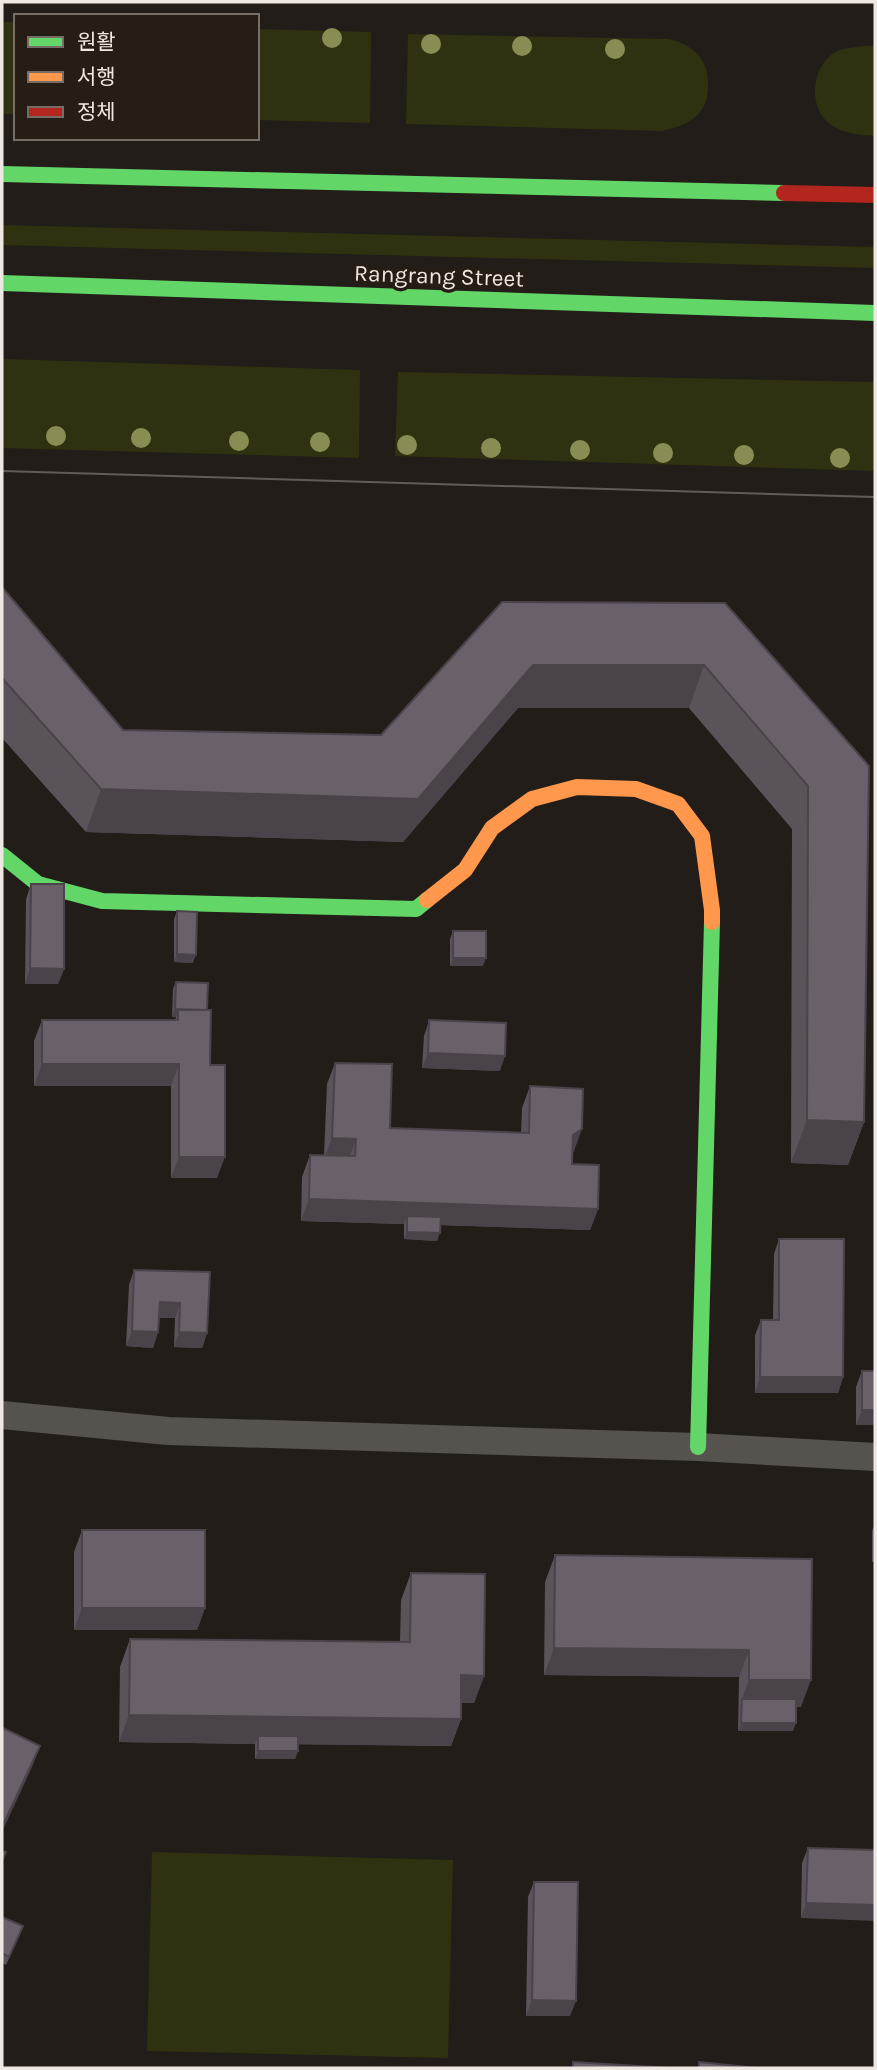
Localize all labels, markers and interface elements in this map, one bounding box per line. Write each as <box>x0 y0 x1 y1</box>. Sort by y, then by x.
legend <box>14 14 259 140</box>
text: 원활 <box>77 30 116 54</box>
text: 서행 <box>77 65 116 89</box>
text: 정체 <box>77 100 116 124</box>
street label: Rangrang Street <box>354 260 525 292</box>

